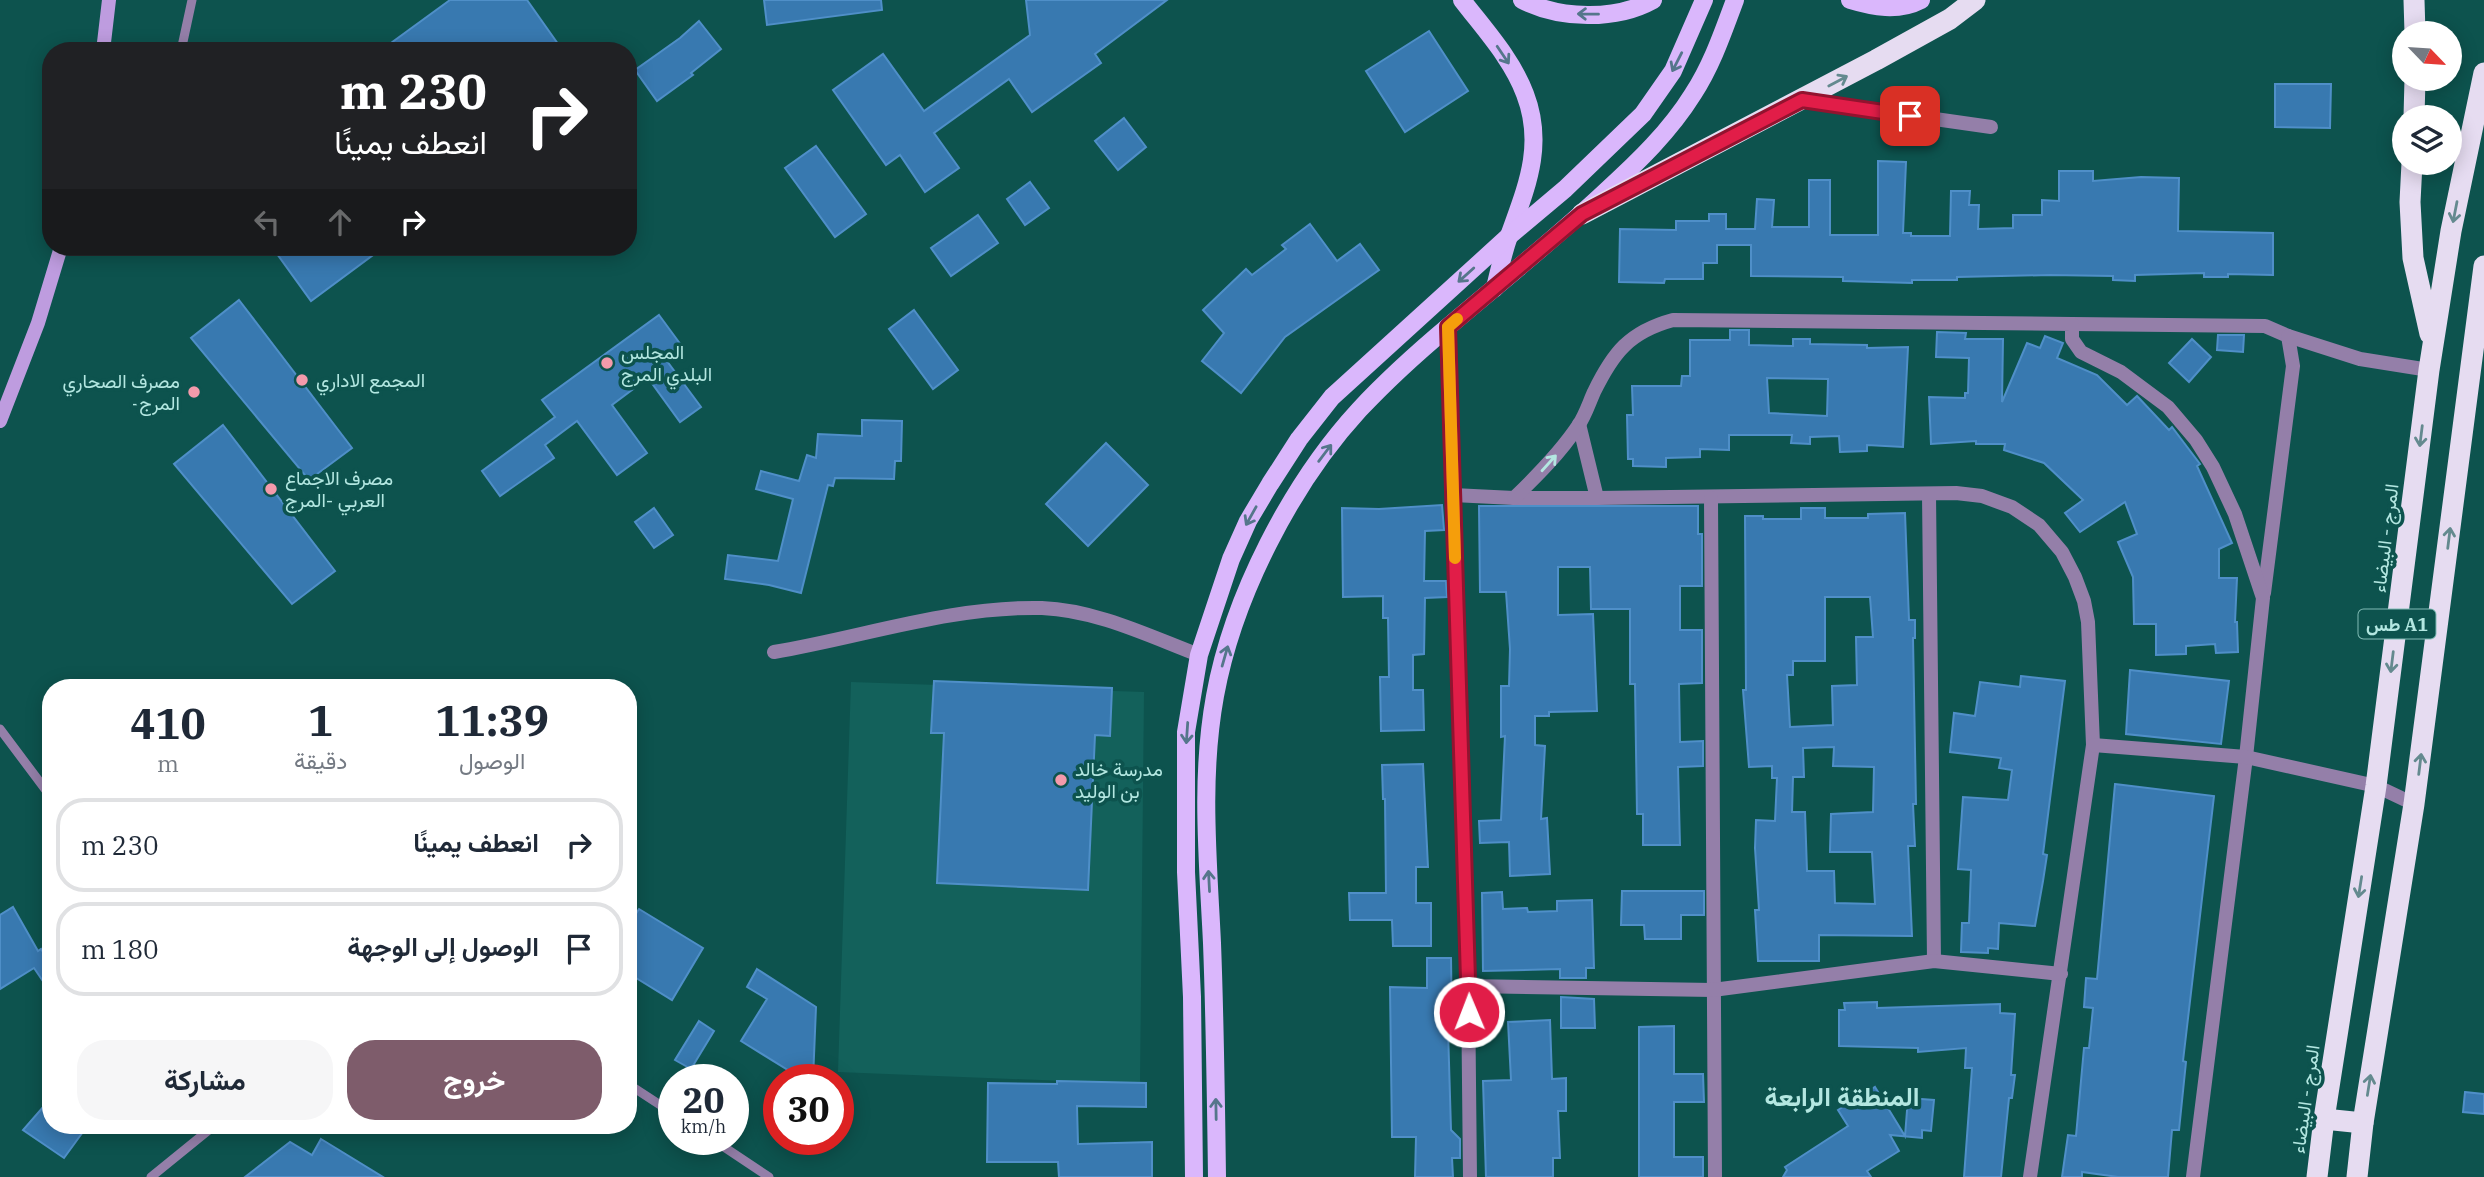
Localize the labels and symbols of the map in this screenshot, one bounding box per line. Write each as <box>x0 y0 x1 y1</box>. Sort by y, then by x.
one-way arrow <box>1576 7 1599 21</box>
north arrow <box>2392 21 2462 91</box>
one-way arrow <box>1496 45 1510 64</box>
one-way arrow <box>1669 51 1683 72</box>
one-way arrow <box>1827 74 1848 87</box>
pin <box>1880 86 1940 146</box>
one-way arrow <box>2447 200 2461 223</box>
one-way arrow <box>1457 267 1475 283</box>
place label: المجلس البلدي المرج <box>621 340 712 390</box>
marker: المجلس البلدي المرج <box>599 355 615 371</box>
place label: المجمع الاداري <box>316 368 425 396</box>
place label: مصرف الصحاري -المرج <box>63 369 180 416</box>
marker: المجمع الاداري <box>294 372 310 388</box>
marker: مصرف الصحاري -المرج <box>186 384 202 400</box>
one-way arrow <box>2414 425 2427 447</box>
one-way arrow <box>1317 444 1332 462</box>
one-way arrow <box>1541 454 1557 472</box>
place label: مصرف الاجماع العربي -المرج <box>285 466 393 516</box>
marker: مصرف الاجماع العربي -المرج <box>263 481 279 497</box>
street label: المرج - البيضاء <box>2366 482 2405 594</box>
one-way arrow <box>1244 505 1257 526</box>
one-way arrow <box>2442 527 2455 550</box>
road number: طس A1 <box>2358 610 2436 638</box>
one-way arrow <box>1220 645 1233 667</box>
one-way arrow <box>2385 650 2398 673</box>
one-way arrow <box>1180 721 1193 743</box>
one-way arrow <box>2413 753 2426 775</box>
place label: مدرسة خالد بن الوليد <box>1075 757 1163 803</box>
marker: مدرسة خالد بن الوليد <box>1053 772 1069 788</box>
one-way arrow <box>1203 870 1216 893</box>
one-way arrow <box>2353 875 2366 898</box>
position arrow <box>1432 975 1506 1049</box>
street label: المرج - البيضاء <box>2285 1043 2325 1155</box>
speed limit sign: 30 <box>763 1064 854 1155</box>
one-way arrow <box>2363 1074 2376 1097</box>
district label: المنطقة الرابعة <box>1764 1079 1920 1113</box>
one-way arrow <box>1209 1098 1223 1121</box>

